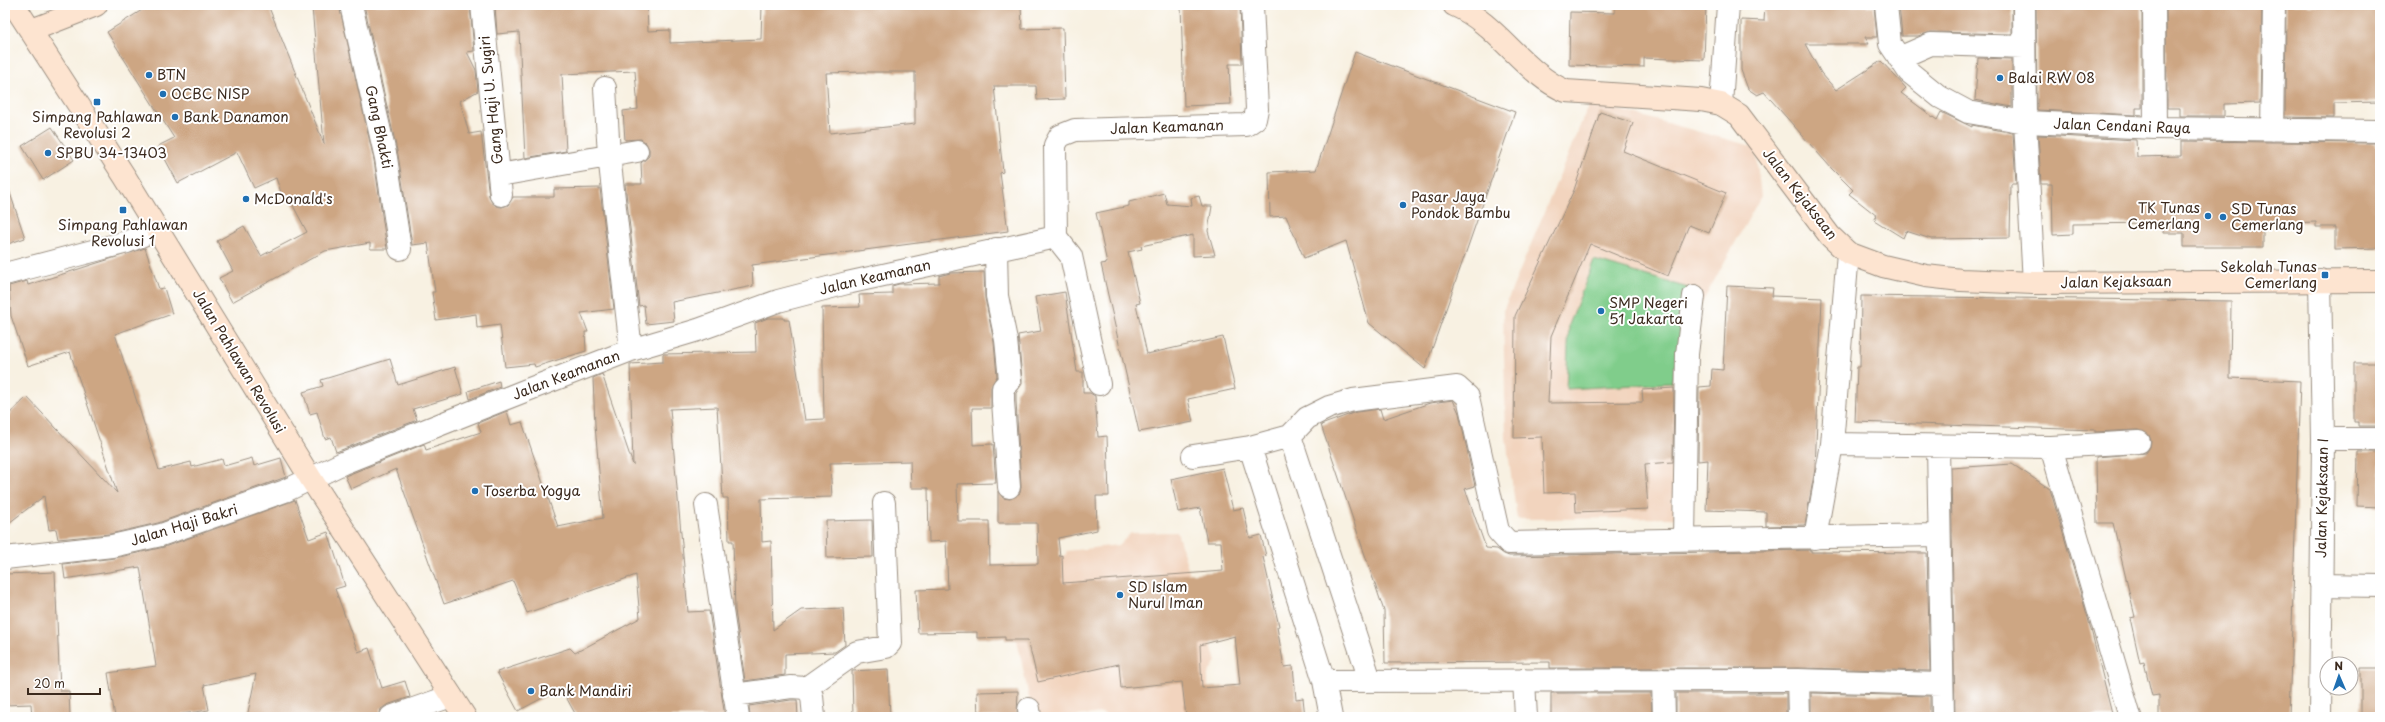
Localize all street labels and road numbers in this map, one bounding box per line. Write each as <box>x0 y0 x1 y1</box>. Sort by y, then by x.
street label: Gang Haji U. Sugiri <box>473 35 508 165</box>
street label: Gang Bhakti <box>360 83 399 171</box>
street label: Jalan Cendani Raya <box>2053 113 2191 138</box>
street label: Jalan Keamanan <box>1110 114 1224 139</box>
street label: Jalan Kejaksaan <box>1758 143 1843 244</box>
street label: Jalan Keamanan <box>817 253 933 300</box>
street label: Jalan Kejaksaan <box>2060 270 2172 293</box>
street label: Jalan Pahlawan Revolusi <box>188 285 291 437</box>
street label: Jalan Keamanan <box>509 344 623 405</box>
street label: Jalan Kejaksaan I <box>2310 438 2333 558</box>
street label: Jalan Haji Bakri <box>128 498 240 551</box>

